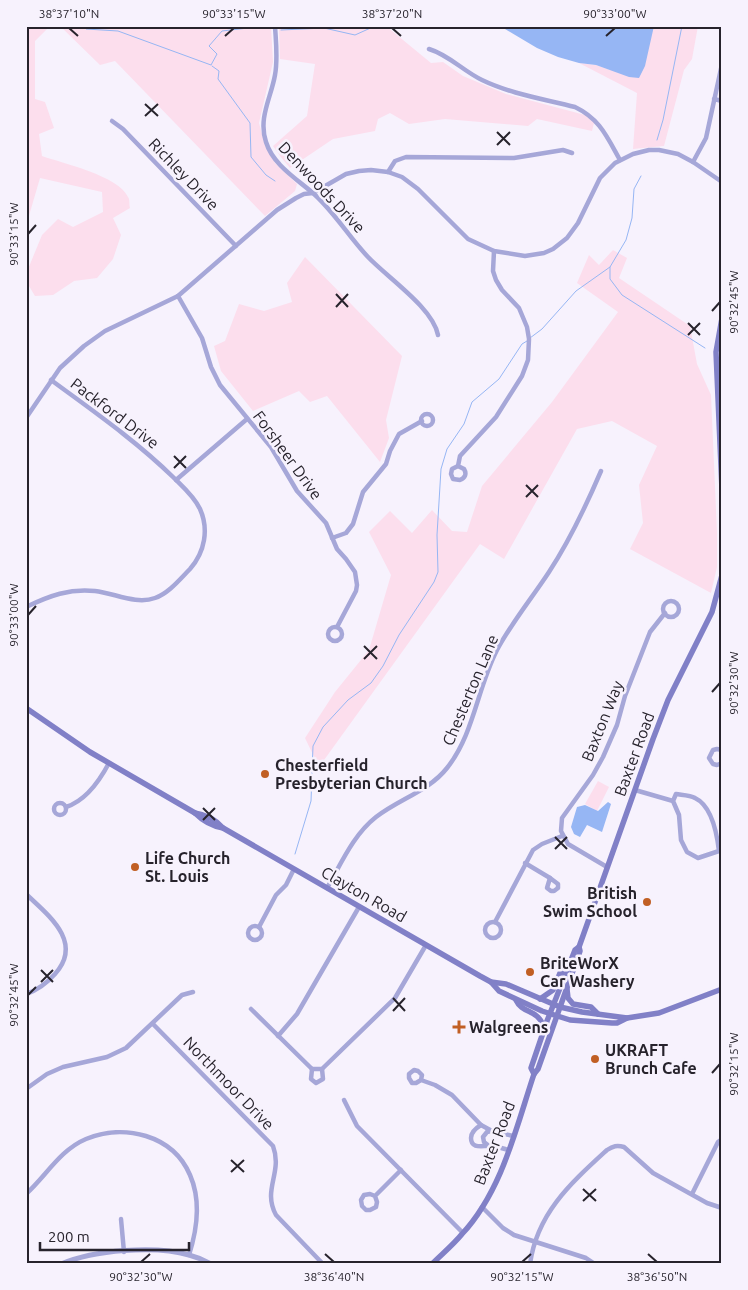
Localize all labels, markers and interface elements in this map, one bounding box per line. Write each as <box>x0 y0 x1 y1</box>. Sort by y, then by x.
text: 38°37'10"N <box>39 7 99 20</box>
text: 90°33'15"W <box>202 7 266 20</box>
text: 38°37'20"N <box>362 7 422 20</box>
text: 90°33'00"W <box>583 7 647 20</box>
street label: Richley Drive <box>145 134 223 214</box>
street label: Denwoods Drive <box>275 138 369 236</box>
text: 90°33'15"W <box>7 202 20 266</box>
text: 90°32'45"W <box>727 270 740 334</box>
street label: Packford Drive <box>67 374 163 452</box>
street label: Forsheer Drive <box>250 407 326 503</box>
text: 90°33'00"W <box>7 583 20 647</box>
street label: Chesterton Lane <box>439 632 501 748</box>
text: 90°32'30"W <box>727 651 740 715</box>
street label: Baxton Way <box>578 678 626 764</box>
street label: Baxter Road <box>610 709 658 799</box>
place label: Chesterfield Presbyterian Church <box>275 756 428 792</box>
marker: Chesterfield Presbyterian Church <box>259 768 271 780</box>
place label: Life Church St. Louis <box>145 849 230 885</box>
marker: Life Church St. Louis <box>129 861 141 873</box>
street label: Clayton Road <box>318 862 410 926</box>
place label: British Swim School <box>543 884 637 920</box>
marker: British Swim School <box>641 896 653 908</box>
place label: BriteWorX Car Washery <box>540 954 635 990</box>
text: 90°32'45"W <box>7 963 20 1027</box>
marker: BriteWorX Car Washery <box>524 966 536 978</box>
place label: Walgreens <box>469 1018 548 1036</box>
marker: Walgreens <box>453 1021 465 1033</box>
text: 90°32'15"W <box>727 1032 740 1096</box>
street label: Northmoor Drive <box>180 1033 278 1133</box>
place label: UKRAFT Brunch Cafe <box>605 1041 697 1077</box>
marker: UKRAFT Brunch Cafe <box>589 1053 601 1065</box>
street label: Baxter Road <box>470 1099 518 1187</box>
scale bar <box>40 1220 189 1252</box>
text: 200 m <box>48 1228 90 1245</box>
text: 90°32'30"W <box>109 1270 173 1283</box>
text: 38°36'40"N <box>304 1270 364 1283</box>
text: 90°32'15"W <box>490 1270 554 1283</box>
text: 38°36'50"N <box>627 1270 687 1283</box>

